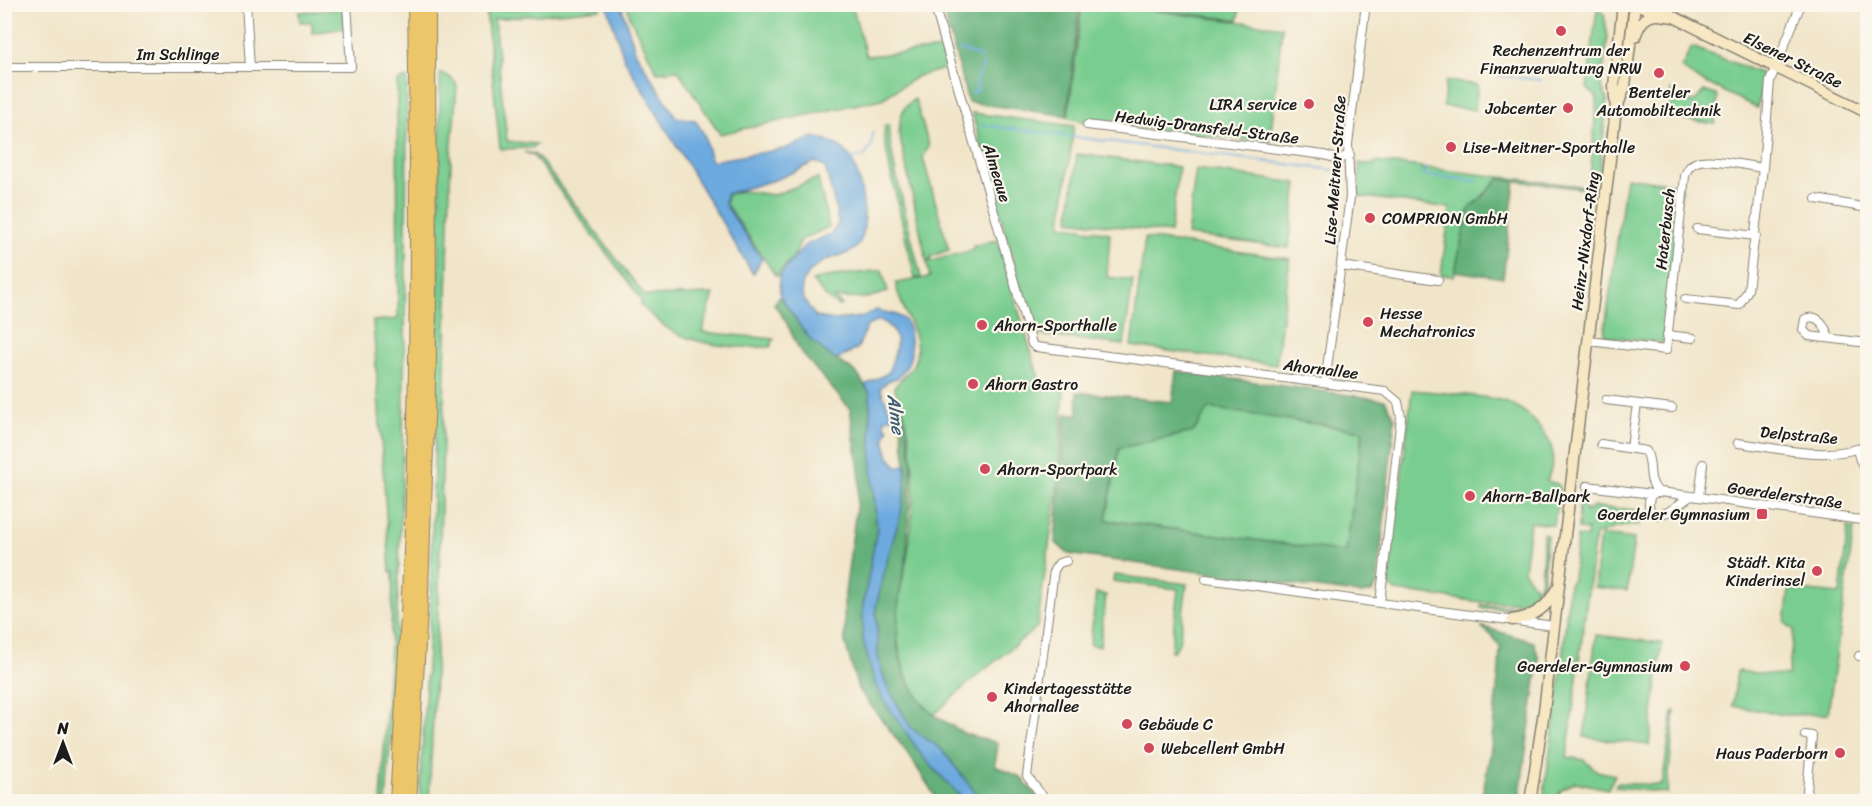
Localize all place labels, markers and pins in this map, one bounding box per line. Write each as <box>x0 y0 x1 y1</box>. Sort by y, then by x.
marker: Rechenzentrum der Finanzverwaltung NRW <box>1554 24 1568 38</box>
place label: Rechenzentrum der Finanzverwaltung NRW <box>1480 36 1642 83</box>
marker: Benteler Automobiltechnik <box>1652 66 1666 80</box>
place label: Benteler Automobiltechnik <box>1595 78 1722 125</box>
place label: LIRA service <box>1209 90 1297 119</box>
place label: Jobcenter <box>1484 94 1557 123</box>
marker: LIRA service <box>1302 97 1316 111</box>
marker: Jobcenter <box>1561 101 1575 115</box>
place label: Lise-Meitner-Sporthalle <box>1463 133 1635 162</box>
marker: Lise-Meitner-Sporthalle <box>1444 140 1458 154</box>
place label: COMPRION GmbH <box>1382 204 1508 233</box>
marker: COMPRION GmbH <box>1363 211 1377 225</box>
place label: Hesse Mechatronics <box>1380 299 1476 346</box>
place label: Ahorn-Sporthalle <box>993 311 1117 340</box>
marker: Hesse Mechatronics <box>1361 315 1375 329</box>
marker: Ahorn-Sporthalle <box>975 318 989 332</box>
place label: Ahorn Gastro <box>984 370 1078 399</box>
marker: Ahorn Gastro <box>966 377 980 391</box>
place label: Ahorn-Sportpark <box>996 455 1118 484</box>
marker: Ahorn-Sportpark <box>978 462 992 476</box>
place label: Ahorn-Ballpark <box>1481 482 1591 511</box>
marker: Ahorn-Ballpark <box>1463 489 1477 503</box>
place label: Goerdeler Gymnasium <box>1598 500 1750 529</box>
marker: Goerdeler Gymnasium <box>1755 507 1769 521</box>
place label: Städt. Kita Kinderinsel <box>1726 548 1806 595</box>
marker: Städt. Kita Kinderinsel <box>1810 564 1824 578</box>
place label: Goerdeler-Gymnasium <box>1517 652 1673 681</box>
marker: Goerdeler-Gymnasium <box>1678 659 1692 673</box>
place label: Kindertagesstätte Ahornallee <box>1003 674 1132 721</box>
marker: Kindertagesstätte Ahornallee <box>985 690 999 704</box>
place label: Gebäude C <box>1139 710 1213 739</box>
marker: Gebäude C <box>1120 717 1134 731</box>
place label: Webcellent GmbH <box>1161 734 1285 763</box>
place label: Haus Paderborn <box>1716 739 1828 768</box>
marker: Webcellent GmbH <box>1142 741 1156 755</box>
marker: Haus Paderborn <box>1833 746 1847 760</box>

